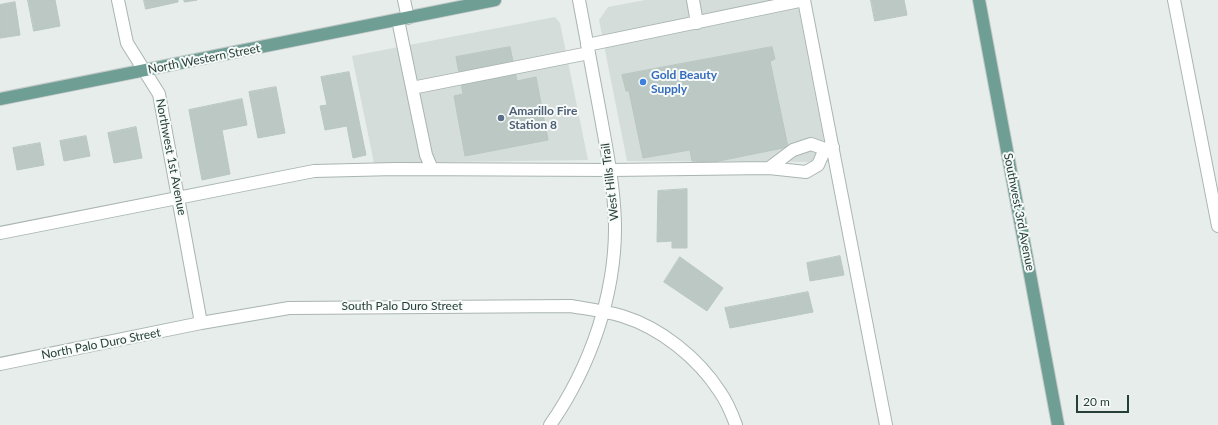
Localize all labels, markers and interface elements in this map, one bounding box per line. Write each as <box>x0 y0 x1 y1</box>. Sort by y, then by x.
street label: North Western Street <box>147 41 261 77</box>
place label: Gold Beauty Supply <box>651 68 717 96</box>
marker: Gold Beauty Supply <box>638 77 648 87</box>
street label: Northwest 1st Avenue <box>153 97 189 217</box>
place label: Amarillo Fire Station 8 <box>509 104 577 132</box>
marker: Amarillo Fire Station 8 <box>496 113 506 123</box>
street label: West Hills Trail <box>598 142 622 222</box>
street label: Southwest 3rd Avenue <box>1001 152 1037 272</box>
street label: South Palo Duro Street <box>341 299 463 313</box>
street label: North Palo Duro Street <box>40 325 162 363</box>
scale bar <box>1078 387 1131 413</box>
text: 20 m <box>1083 394 1110 409</box>

